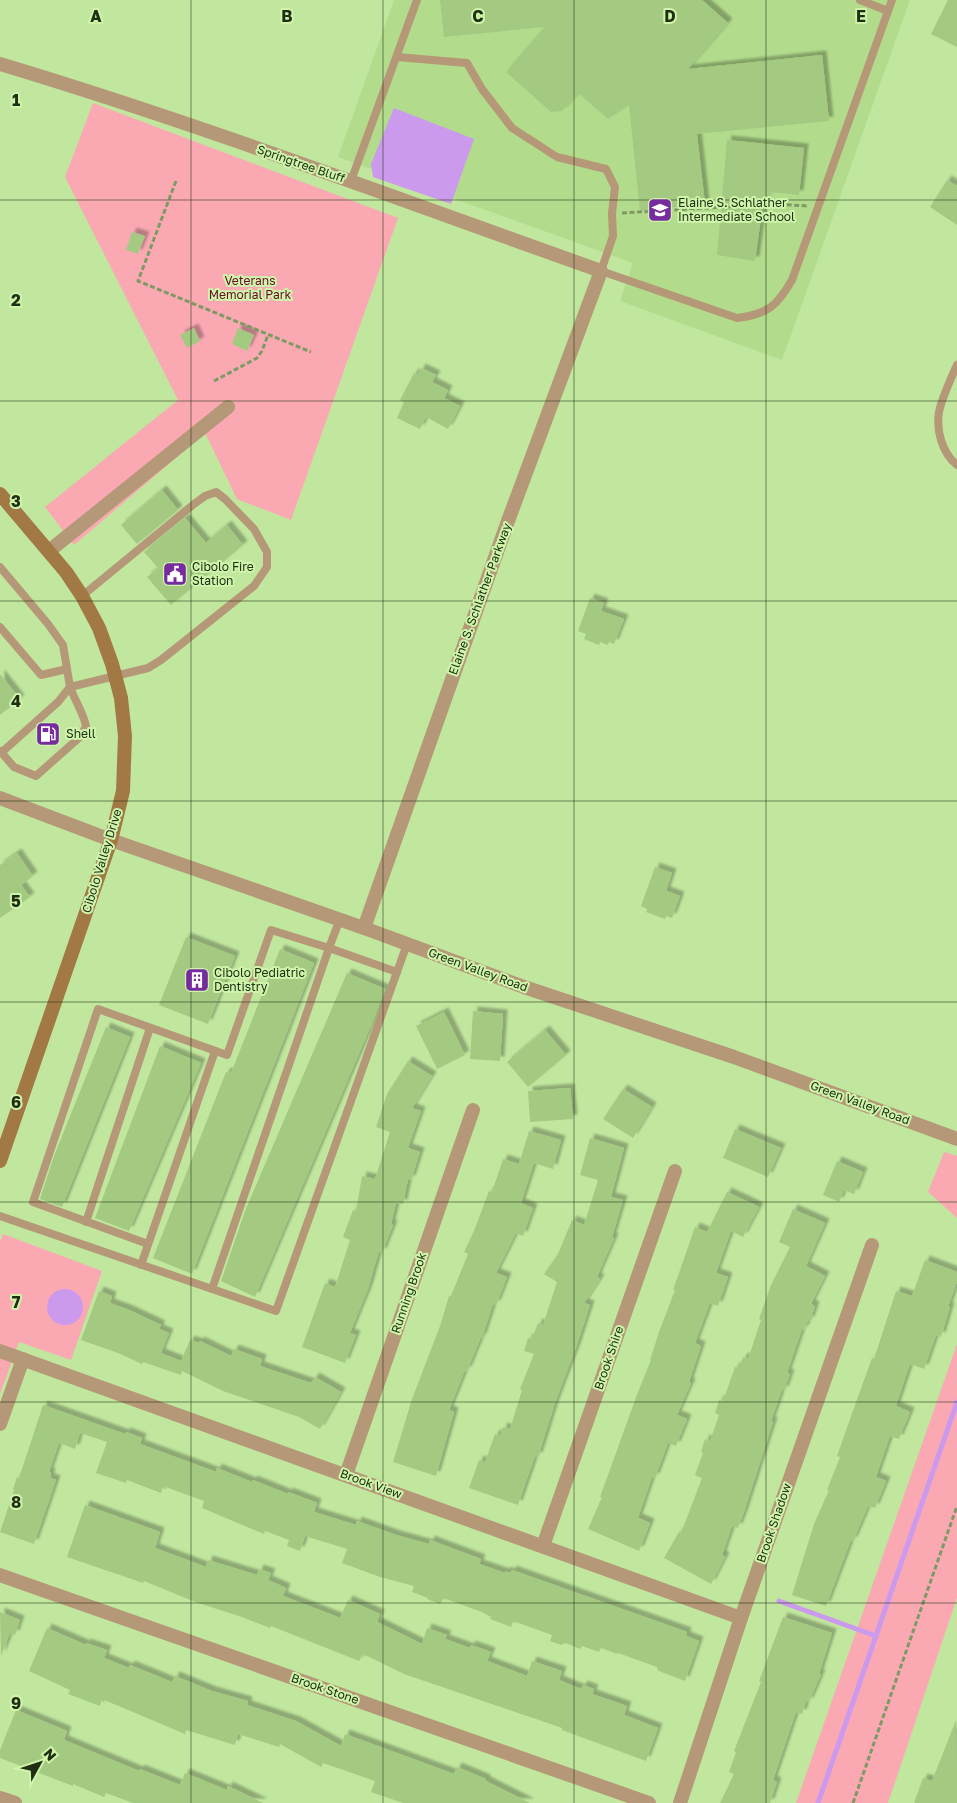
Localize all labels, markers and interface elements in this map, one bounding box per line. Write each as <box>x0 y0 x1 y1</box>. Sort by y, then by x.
text: A <box>90 6 102 26</box>
text: B <box>281 6 293 26</box>
text: C <box>472 6 484 26</box>
text: D <box>664 6 676 26</box>
text: E <box>856 6 866 26</box>
text: 1 <box>12 90 20 110</box>
street label: Springtree Bluff <box>255 141 348 186</box>
place label: Elaine S. Schlather Intermediate School <box>678 195 795 224</box>
school or university icon: Elaine S. Schlather Intermediate School <box>647 197 673 223</box>
park label: Veterans Memorial Park <box>209 273 292 302</box>
text: 2 <box>11 290 21 310</box>
text: 3 <box>11 491 21 511</box>
street label: Elaine S. Schlather Parkway <box>445 521 514 677</box>
place label: Cibolo Fire Station <box>192 559 254 588</box>
public building icon: Cibolo Fire Station <box>162 561 188 587</box>
text: 4 <box>11 691 21 711</box>
fuel station icon: Shell <box>35 721 61 747</box>
place label: Shell <box>66 726 96 741</box>
street label: Cibolo Valley Drive <box>79 807 124 915</box>
text: 5 <box>11 891 21 911</box>
street label: Green Valley Road <box>426 945 530 995</box>
place label: Cibolo Pediatric Dentistry <box>214 965 306 994</box>
building icon: Cibolo Pediatric Dentistry <box>184 967 210 993</box>
street label: Green Valley Road <box>808 1078 912 1128</box>
text: 6 <box>11 1092 21 1112</box>
street label: Running Brook <box>388 1250 429 1335</box>
text: 7 <box>12 1292 21 1312</box>
street label: Brook Shire <box>591 1324 626 1392</box>
street label: Brook View <box>338 1465 404 1502</box>
street label: Brook Shadow <box>753 1481 794 1564</box>
text: 8 <box>11 1492 21 1512</box>
street label: Brook Stone <box>289 1670 361 1707</box>
text: 9 <box>11 1693 21 1713</box>
north arrow <box>15 1738 65 1788</box>
text: N <box>40 1745 60 1764</box>

